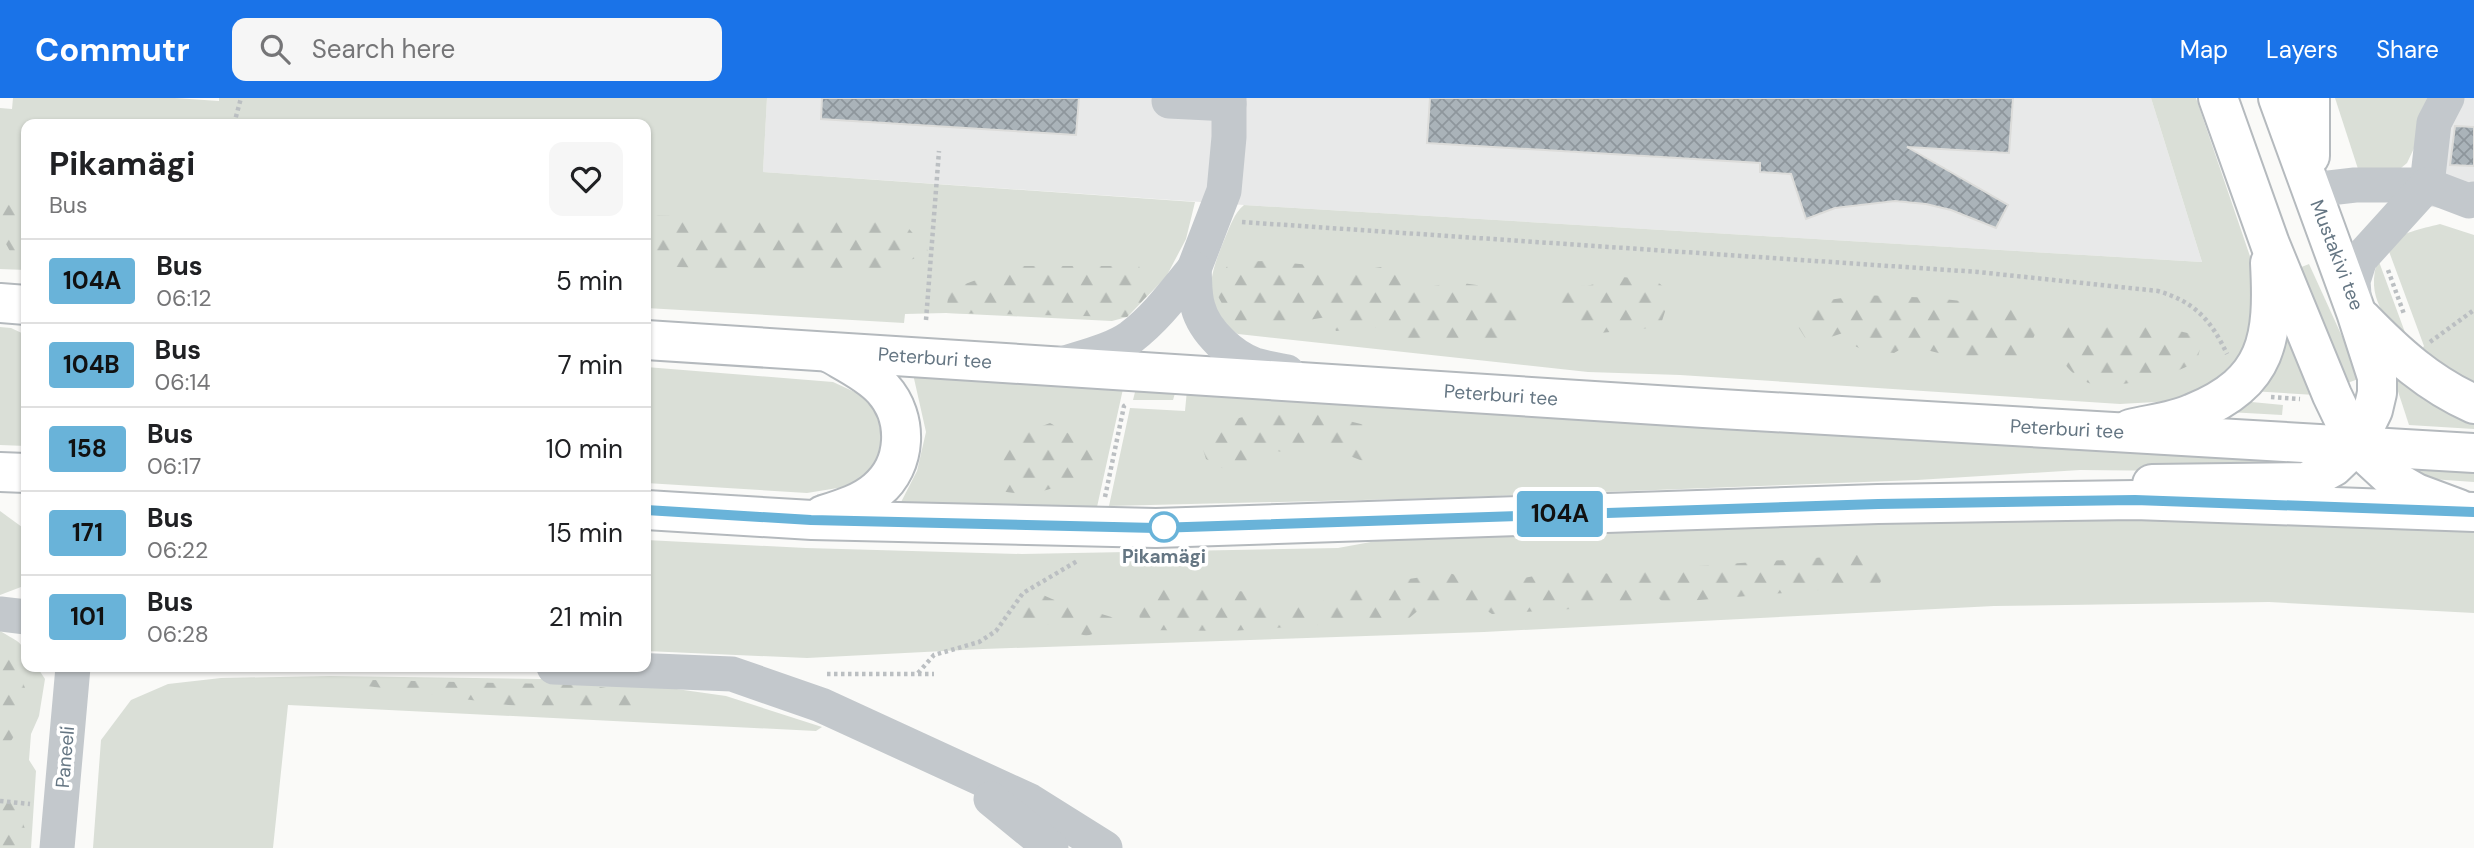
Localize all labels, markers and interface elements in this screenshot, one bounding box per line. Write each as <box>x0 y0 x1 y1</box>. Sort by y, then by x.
search box <box>232 18 722 81</box>
text: Commutr <box>35 28 190 71</box>
icon: search <box>256 30 294 68</box>
text: Search here <box>312 32 455 66</box>
text: Map <box>2180 34 2228 65</box>
text: Layers <box>2266 34 2338 65</box>
text: Share <box>2376 34 2439 65</box>
text: Pikamägi <box>49 142 195 185</box>
button: heart <box>549 142 623 216</box>
text: Bus <box>49 190 88 220</box>
street label: Mustakivi tee <box>2304 196 2370 314</box>
text: Bus <box>156 249 203 283</box>
text: 5 min <box>556 264 623 298</box>
text: 104A <box>63 265 121 296</box>
text: 06:12 <box>156 283 212 313</box>
text: Bus <box>155 333 201 367</box>
street label: Peterburi tee <box>877 342 993 374</box>
text: 7 min <box>558 348 623 382</box>
text: 104B <box>63 349 120 380</box>
text: 06:14 <box>155 367 211 397</box>
street label: Peterburi tee <box>1443 379 1559 411</box>
street label: Peterburi tee <box>2009 414 2125 444</box>
text: Bus <box>147 417 193 451</box>
text: 10 min <box>546 432 623 466</box>
text: 158 <box>68 433 107 464</box>
text: 06:17 <box>147 451 201 481</box>
line badge: 104A <box>1511 491 1609 537</box>
text: 104A <box>1531 498 1589 529</box>
text: Bus <box>147 501 193 535</box>
marker: Pikamägi <box>1149 512 1179 542</box>
text: 15 min <box>548 516 623 550</box>
text: 171 <box>72 517 103 548</box>
text: 06:22 <box>147 535 208 565</box>
place label: Pikamägi <box>1122 544 1206 569</box>
text: Bus <box>147 585 193 619</box>
text: 21 min <box>549 600 623 634</box>
text: 101 <box>70 601 105 632</box>
text: 06:28 <box>147 619 209 649</box>
street label: Paneeli <box>50 725 80 789</box>

